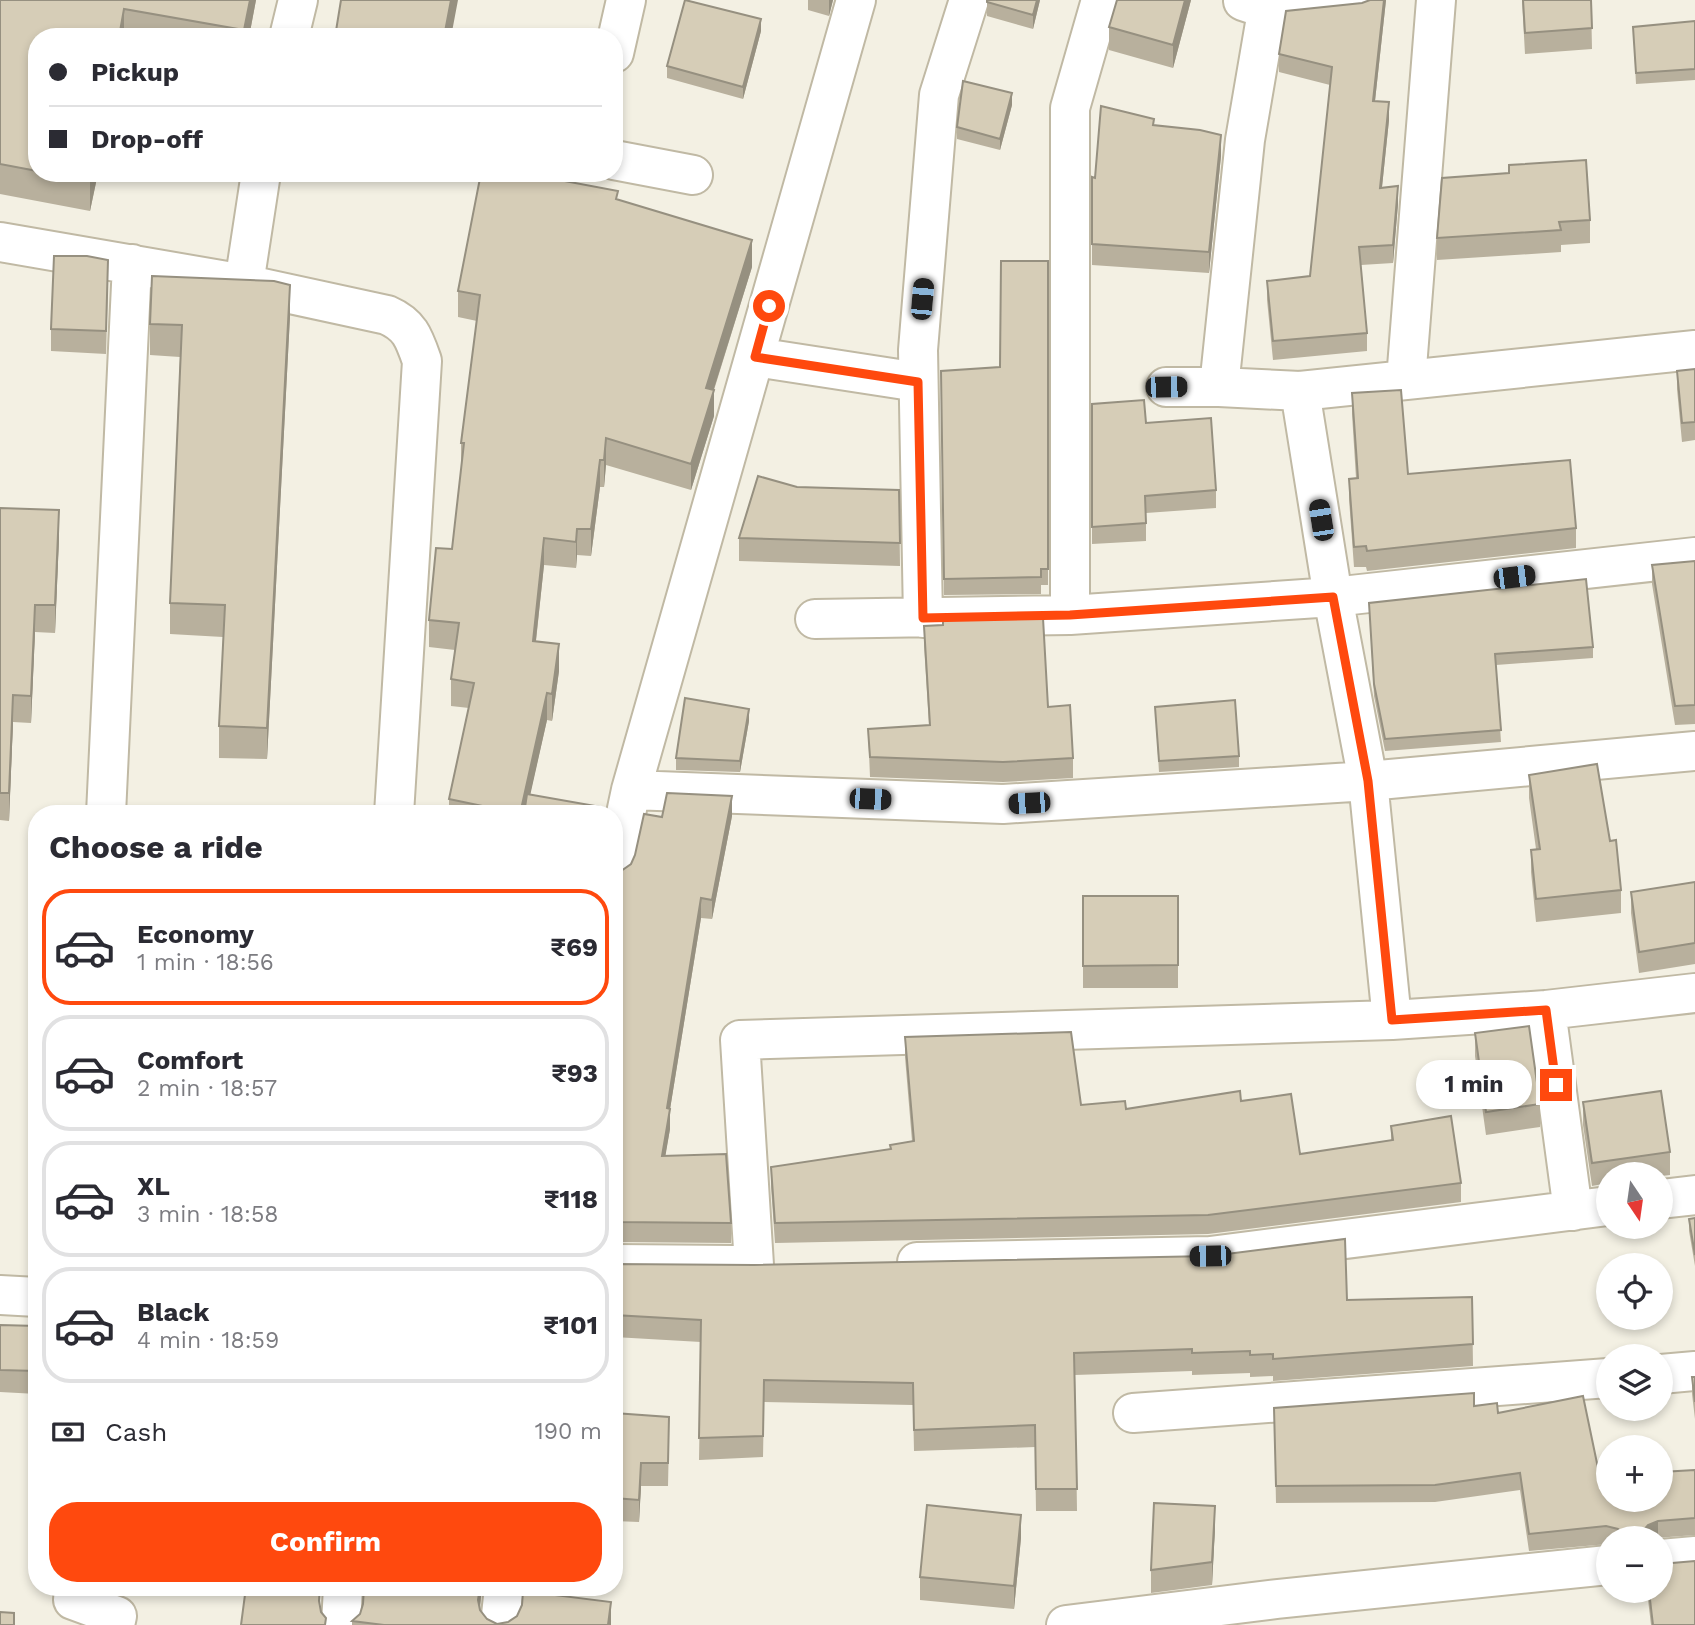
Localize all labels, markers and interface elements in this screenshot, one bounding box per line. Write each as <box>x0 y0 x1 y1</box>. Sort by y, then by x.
text: Pickup <box>91 57 179 87</box>
text: Drop-off <box>91 124 203 154</box>
car <box>910 277 935 321</box>
route start <box>753 290 785 322</box>
car <box>1145 376 1188 398</box>
car <box>1308 498 1335 542</box>
car <box>1492 564 1537 590</box>
car <box>849 788 892 810</box>
car <box>1008 791 1051 815</box>
text: Choose a ride <box>49 828 263 866</box>
icon: car <box>53 916 116 979</box>
text: Economy <box>137 919 254 949</box>
text: ₹69 <box>550 932 598 962</box>
text: 1 min · 18:56 <box>137 949 274 976</box>
icon: car <box>53 1042 116 1105</box>
text: Comfort <box>137 1045 243 1075</box>
text: ₹93 <box>551 1058 598 1088</box>
callout: 1 min <box>1416 1060 1532 1110</box>
route end <box>1540 1069 1572 1101</box>
text: 1 min <box>1444 1071 1504 1098</box>
text: 2 min · 18:57 <box>137 1075 277 1102</box>
north arrow <box>1596 1162 1673 1239</box>
map controls <box>1596 1162 1673 1603</box>
icon: car <box>53 1168 116 1231</box>
text: XL <box>137 1171 170 1201</box>
text: ₹118 <box>544 1184 598 1214</box>
text: 3 min · 18:58 <box>137 1201 278 1228</box>
car <box>1189 1245 1232 1267</box>
button: locate <box>1596 1253 1673 1330</box>
icon: car <box>53 1294 116 1357</box>
text: Black <box>137 1297 209 1327</box>
text: ₹101 <box>543 1310 598 1340</box>
text: 4 min · 18:59 <box>137 1327 279 1354</box>
button: layers <box>1596 1344 1673 1421</box>
icon: cash <box>49 1413 87 1451</box>
text: Cash <box>105 1417 167 1447</box>
text: 190 m <box>535 1418 602 1445</box>
button: + <box>1596 1435 1673 1512</box>
button: Confirm <box>49 1502 602 1582</box>
button: − <box>1596 1526 1673 1603</box>

